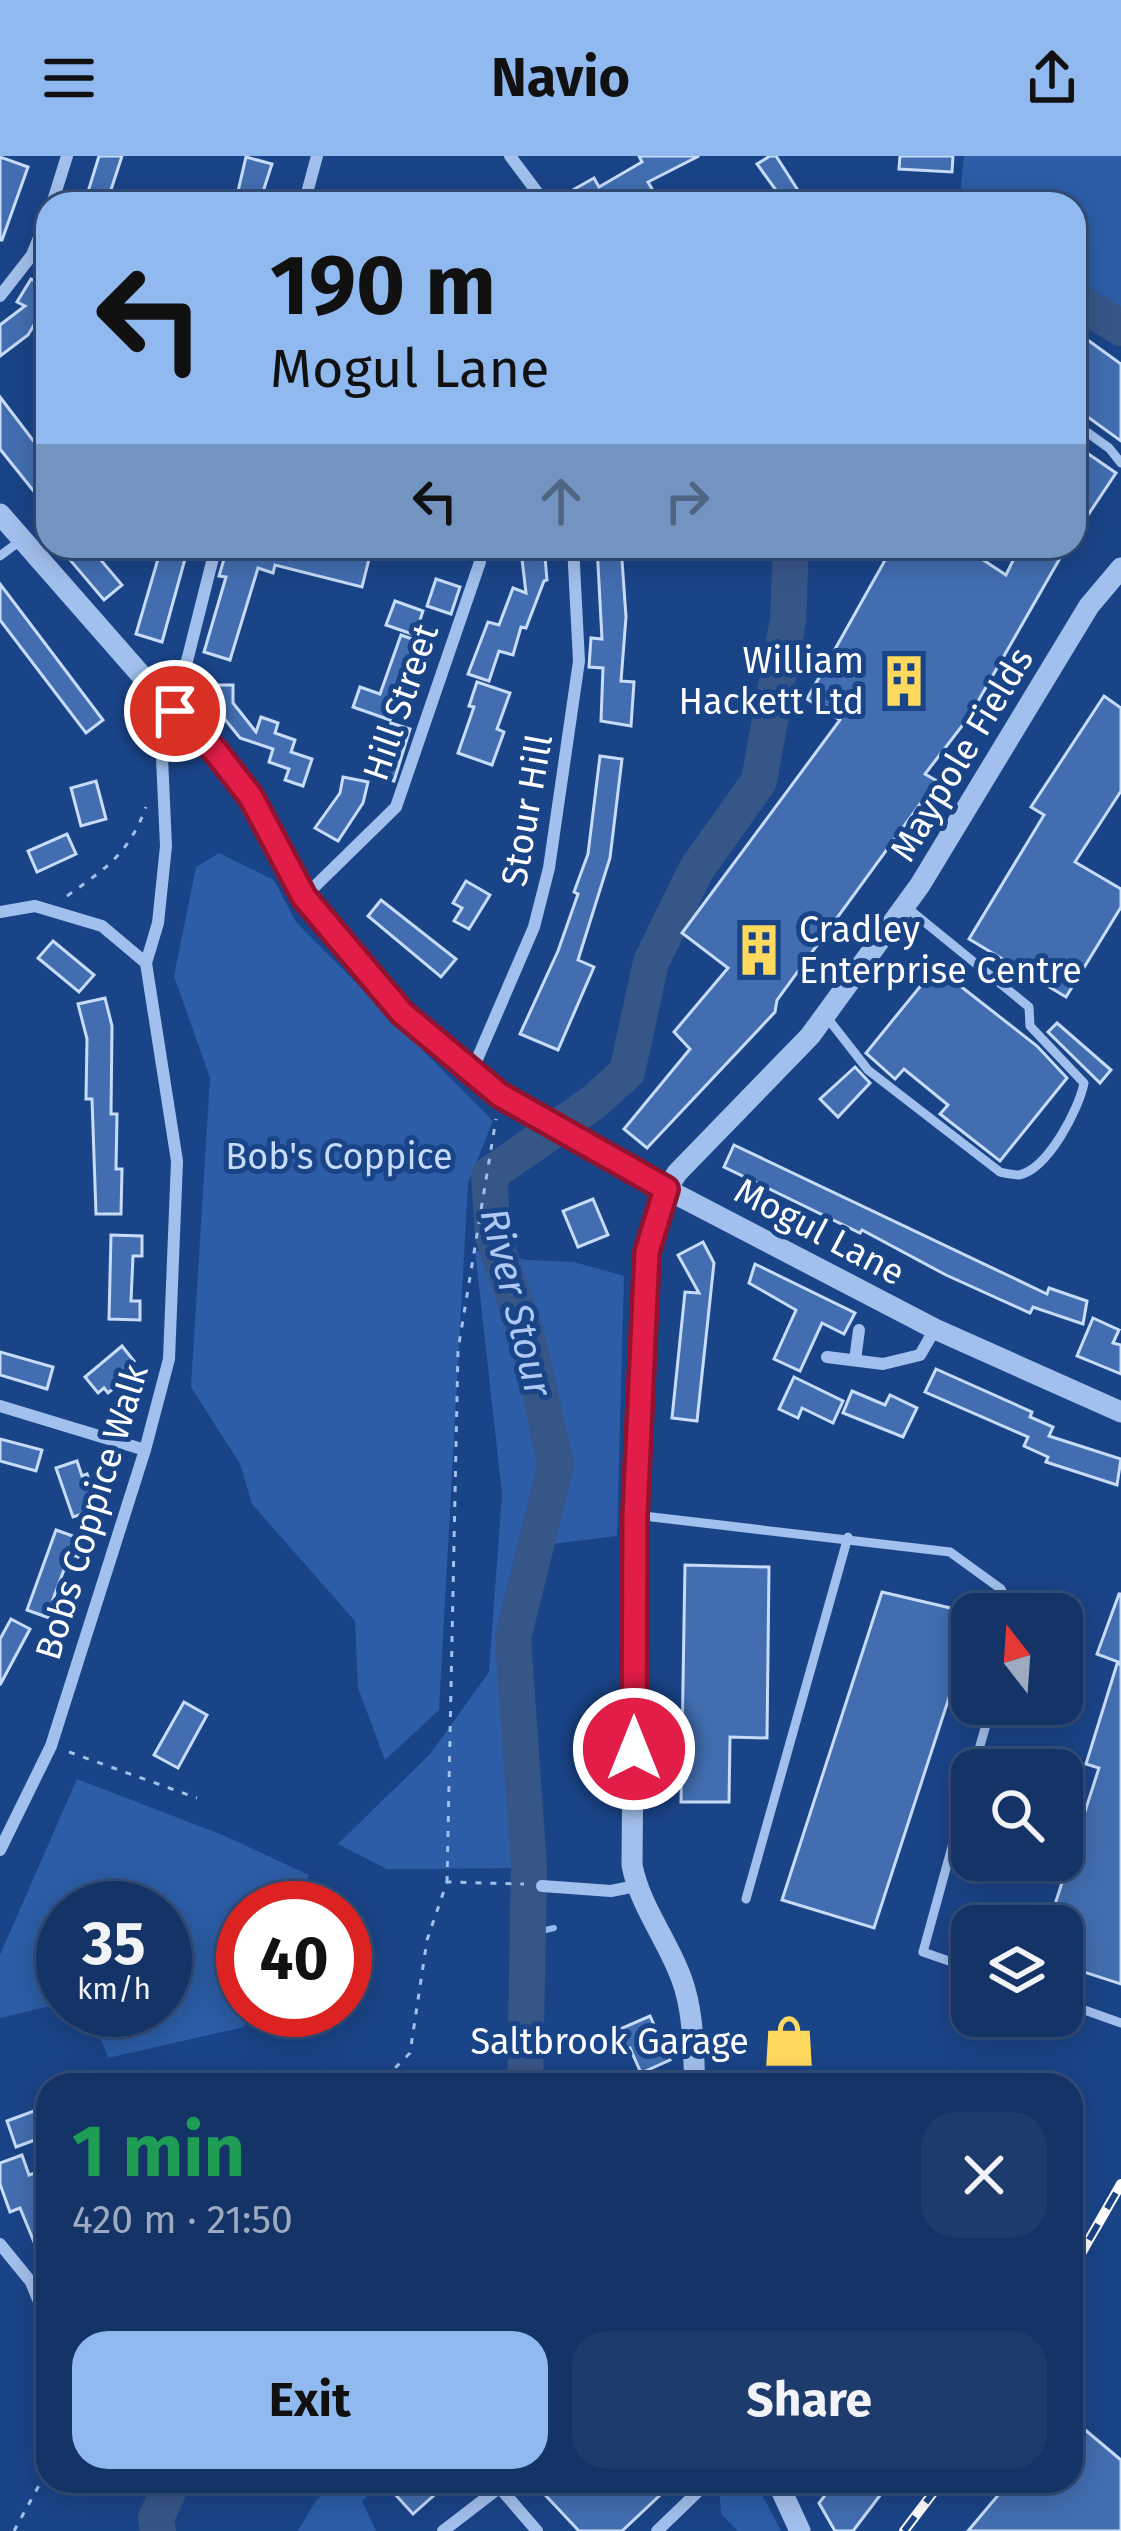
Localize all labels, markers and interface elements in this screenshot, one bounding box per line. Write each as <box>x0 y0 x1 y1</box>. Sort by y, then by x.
icon: menu <box>36 45 102 111</box>
icon: share <box>1019 45 1085 111</box>
text: Navio <box>491 46 630 110</box>
text: 190 m <box>270 235 496 336</box>
icon: left <box>72 240 228 396</box>
text: Mogul Lane <box>270 337 549 401</box>
icon: left <box>402 468 468 534</box>
icon: ahead <box>528 468 594 534</box>
icon: right <box>654 468 720 534</box>
street label: Hill Street <box>354 618 448 787</box>
place label: William Hackett Ltd <box>678 639 864 724</box>
street label: Maypole Fields <box>881 640 1043 869</box>
building icon: William Hackett Ltd <box>875 652 933 710</box>
pin <box>124 660 226 762</box>
icon: arrive <box>142 678 208 744</box>
street label: Stour Hill <box>492 731 562 889</box>
place label: Cradley Enterprise Centre <box>799 908 1082 993</box>
building icon: Cradley Enterprise Centre <box>730 921 788 979</box>
park label: Bob's Coppice <box>225 1135 453 1179</box>
street label: Mogul Lane <box>727 1169 912 1295</box>
water label: River Stour <box>470 1203 562 1402</box>
street label: Bobs Coppice Walk <box>26 1359 158 1665</box>
north arrow <box>951 1593 1083 1725</box>
map controls <box>951 1593 1083 2037</box>
position arrow <box>571 1686 697 1812</box>
button: search <box>951 1749 1083 1881</box>
speed limit sign: 40 <box>216 1881 372 2037</box>
button: layers <box>951 1905 1083 2037</box>
text: 35 <box>82 1908 146 1980</box>
text: km/h <box>77 1971 151 2007</box>
shop icon: Saltbrook Garage <box>760 2012 818 2070</box>
place label: Saltbrook Garage <box>470 2020 749 2064</box>
text: 1 min <box>72 2109 245 2195</box>
button: close <box>921 2112 1047 2238</box>
text: 420 m · 21:50 <box>72 2197 293 2243</box>
button: Exit <box>72 2331 548 2469</box>
button: Share <box>572 2331 1047 2469</box>

